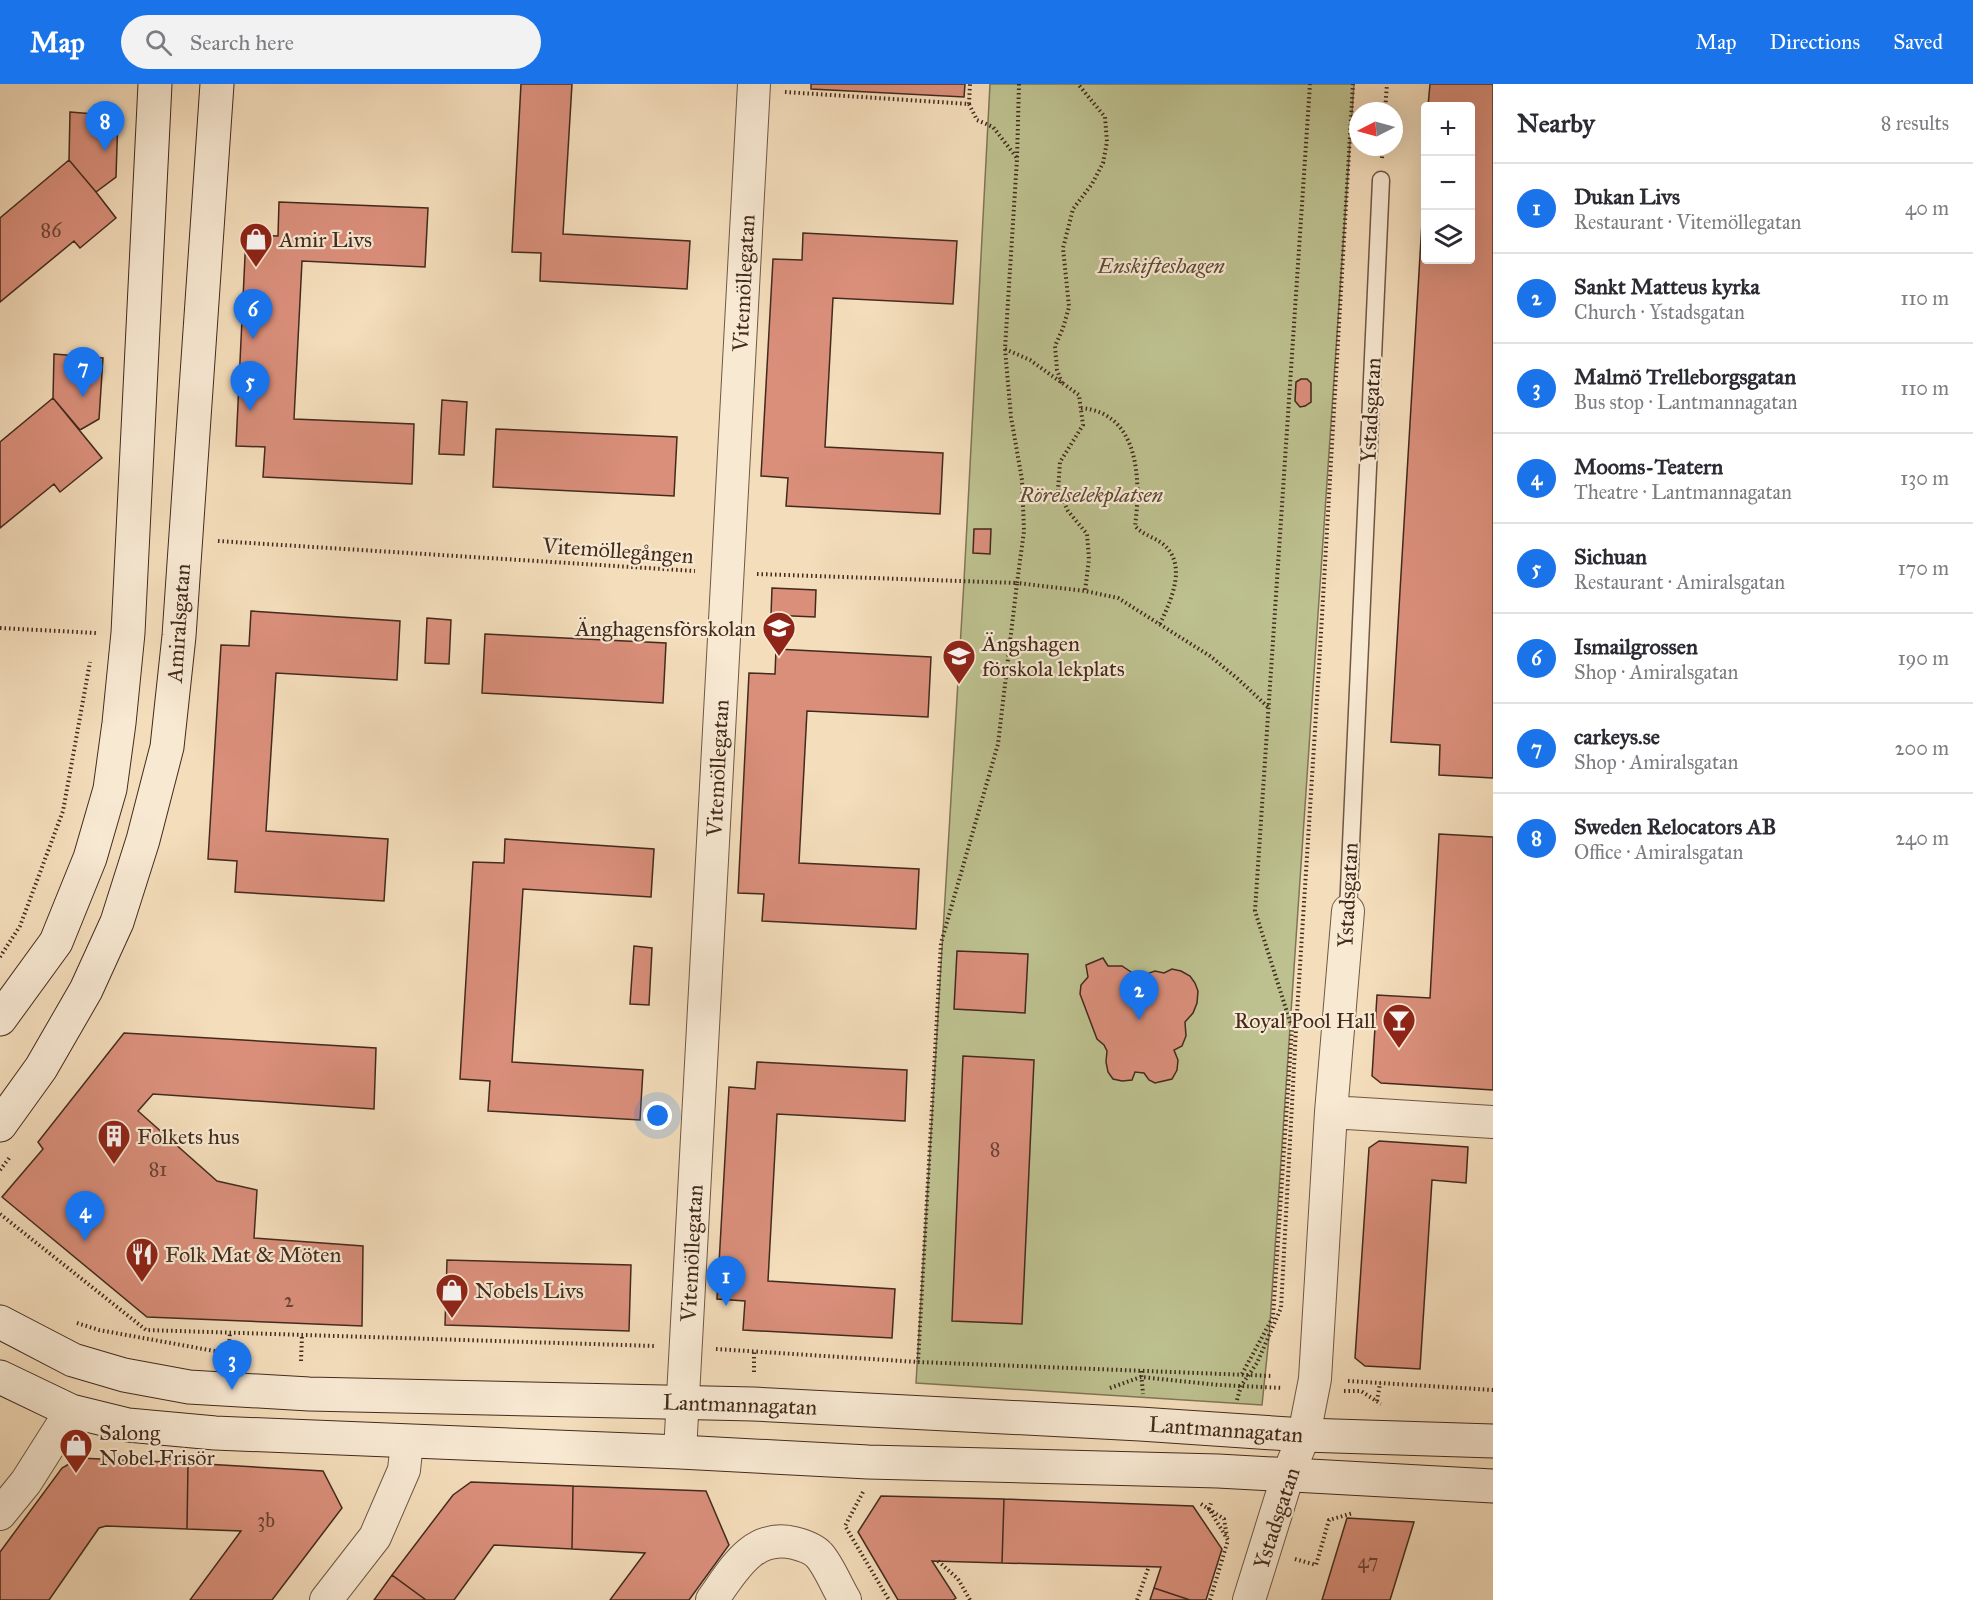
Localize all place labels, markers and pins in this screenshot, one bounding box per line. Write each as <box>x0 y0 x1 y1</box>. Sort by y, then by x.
pin: 8 <box>86 101 124 151</box>
shop icon: Amir Livs <box>238 221 274 268</box>
place label: Amir Livs <box>278 226 372 253</box>
pin: 6 <box>234 290 272 339</box>
pin: 7 <box>64 348 103 397</box>
pin: 5 <box>230 362 270 411</box>
school or university icon: Änghagensförskolan <box>761 610 797 657</box>
place label: Änghagensförskolan <box>574 615 756 642</box>
place label: Ängshagen förskola lekplats <box>981 630 1125 682</box>
school or university icon: Ängshagen förskola lekplats <box>941 638 977 685</box>
pin: 2 <box>1120 970 1158 1020</box>
bar icon: Royal Pool Hall <box>1381 1002 1417 1049</box>
place label: Royal Pool Hall <box>1234 1007 1376 1034</box>
building icon: Folkets hus <box>96 1118 132 1165</box>
place label: Folkets hus <box>137 1123 240 1150</box>
pin: 4 <box>66 1192 104 1241</box>
restaurant icon: Folk Mat & Möten <box>124 1236 160 1283</box>
place label: Folk Mat & Möten <box>165 1241 341 1268</box>
pin: 1 <box>706 1256 746 1306</box>
shop icon: Nobels Livs <box>434 1272 470 1319</box>
place label: Nobels Livs <box>475 1277 584 1304</box>
pin: 3 <box>212 1340 252 1390</box>
place label: Salong Nobel Frisör <box>99 1419 215 1471</box>
shop icon: Salong Nobel Frisör <box>58 1427 94 1474</box>

